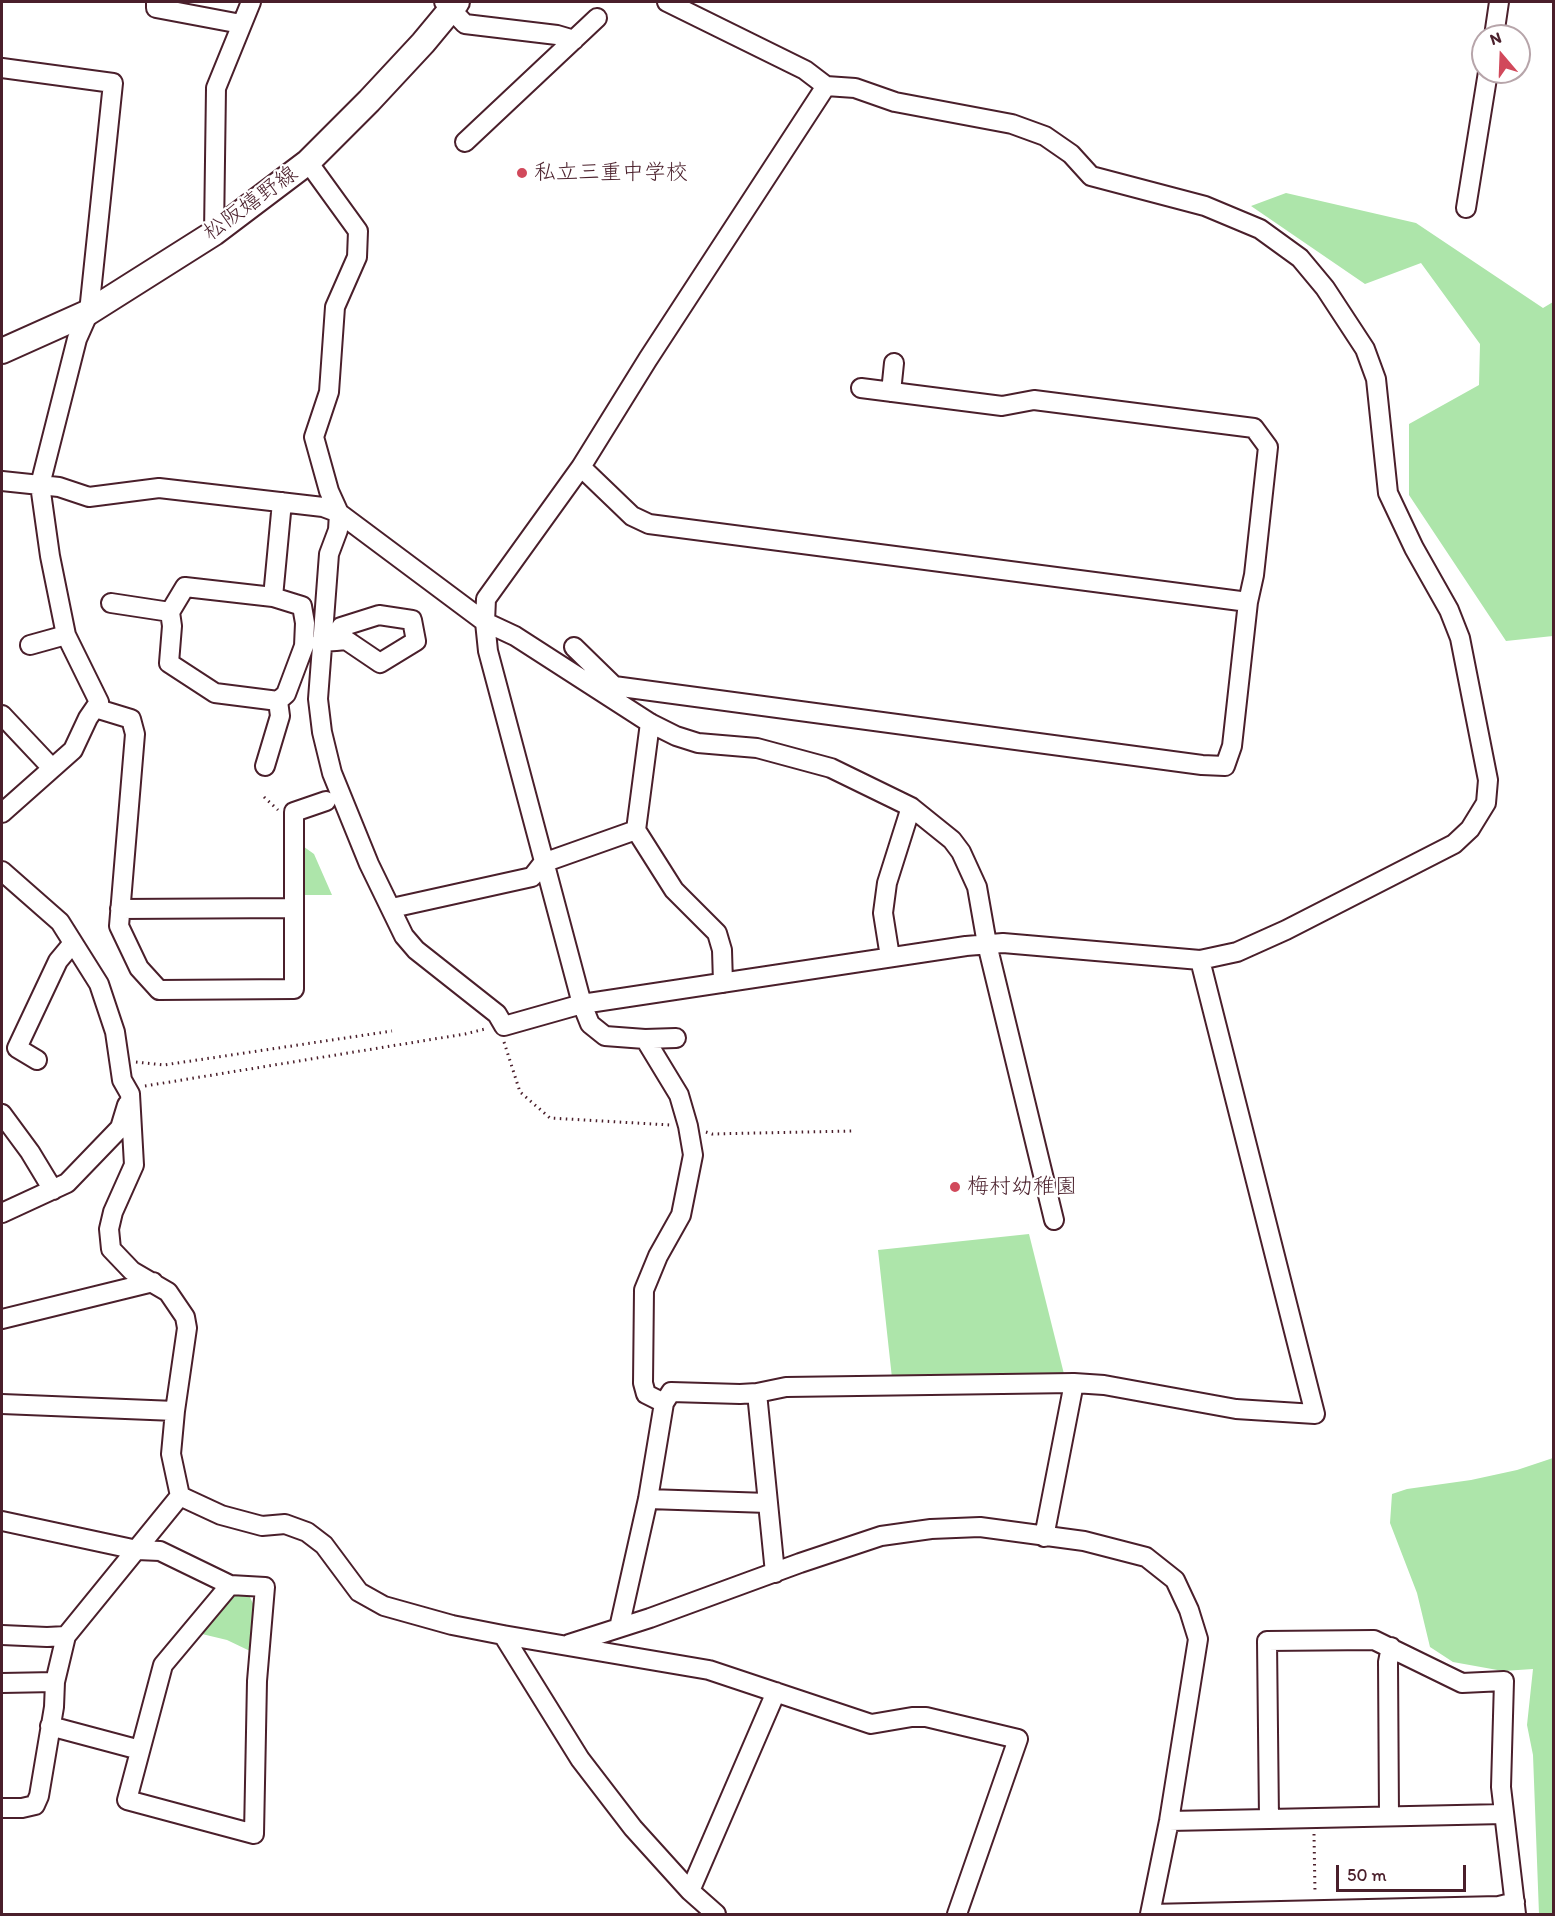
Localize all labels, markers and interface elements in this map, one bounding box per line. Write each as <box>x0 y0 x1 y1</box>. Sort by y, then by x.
north arrow <box>1471 24 1531 84</box>
text: N <box>1487 28 1504 49</box>
place label: 私立三重中学校 <box>534 160 688 186</box>
street label: 松阪嬉野線 <box>199 161 303 247</box>
marker: 私立三重中学校 <box>515 166 529 180</box>
place label: 梅村幼稚園 <box>967 1174 1077 1200</box>
marker: 梅村幼稚園 <box>948 1180 962 1194</box>
scale bar <box>1339 1853 1470 1891</box>
text: 50 m <box>1347 1864 1387 1886</box>

